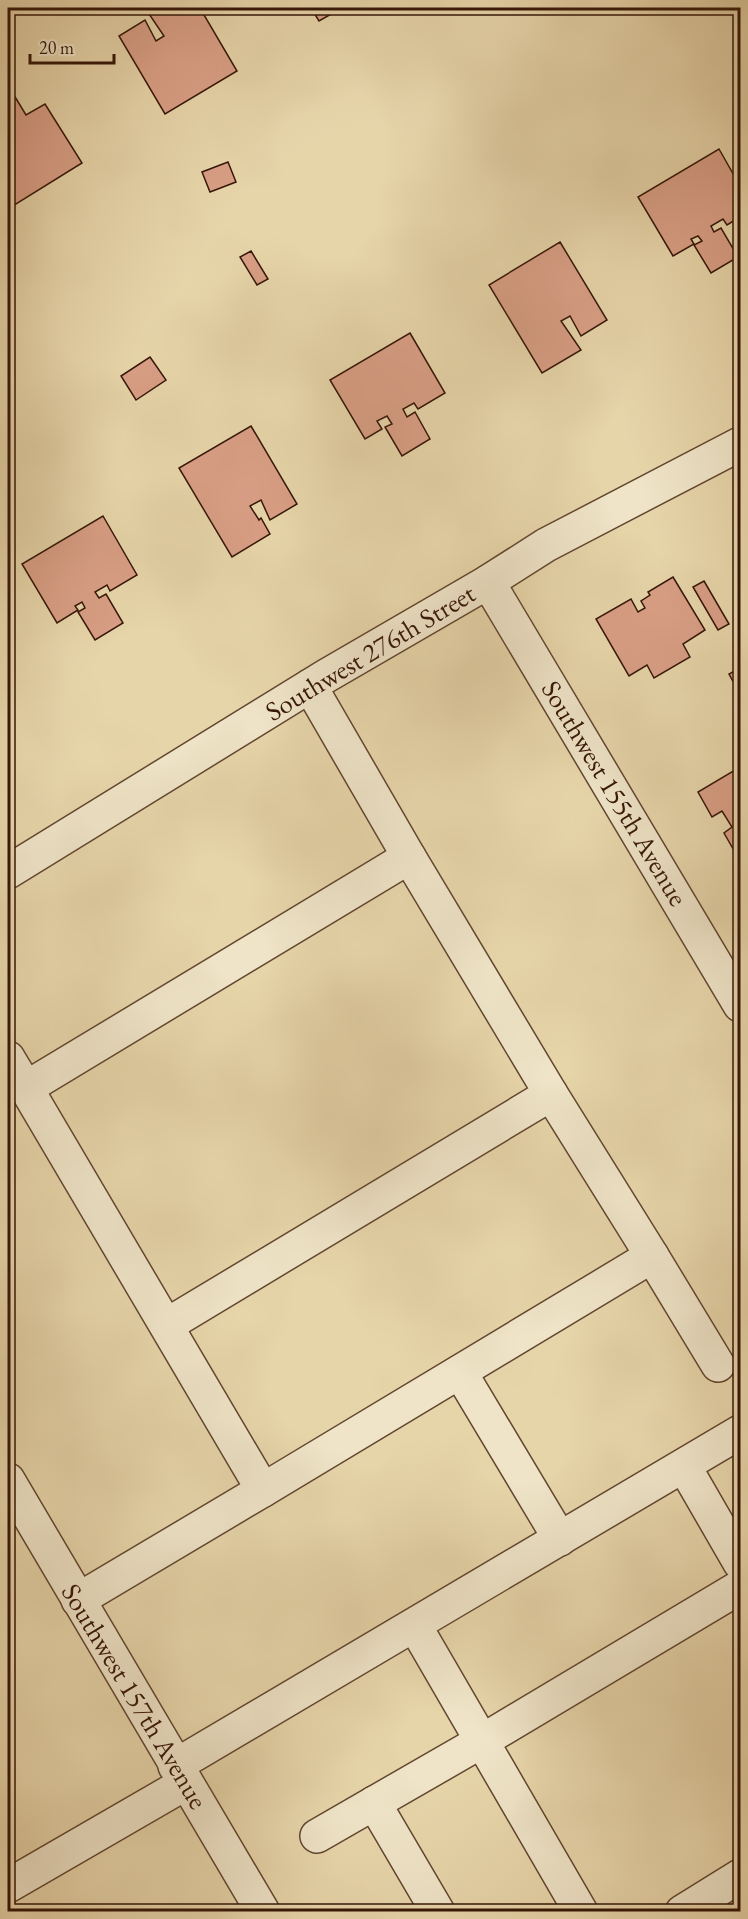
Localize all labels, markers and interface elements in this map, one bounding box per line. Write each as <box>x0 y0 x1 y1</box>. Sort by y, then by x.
scale bar <box>30 27 114 65</box>
text: 20 m <box>39 36 74 59</box>
street label: Southwest 276th Street <box>259 575 482 728</box>
street label: Southwest 155th Avenue <box>534 674 696 912</box>
street label: Southwest 157th Avenue <box>54 1577 216 1815</box>

